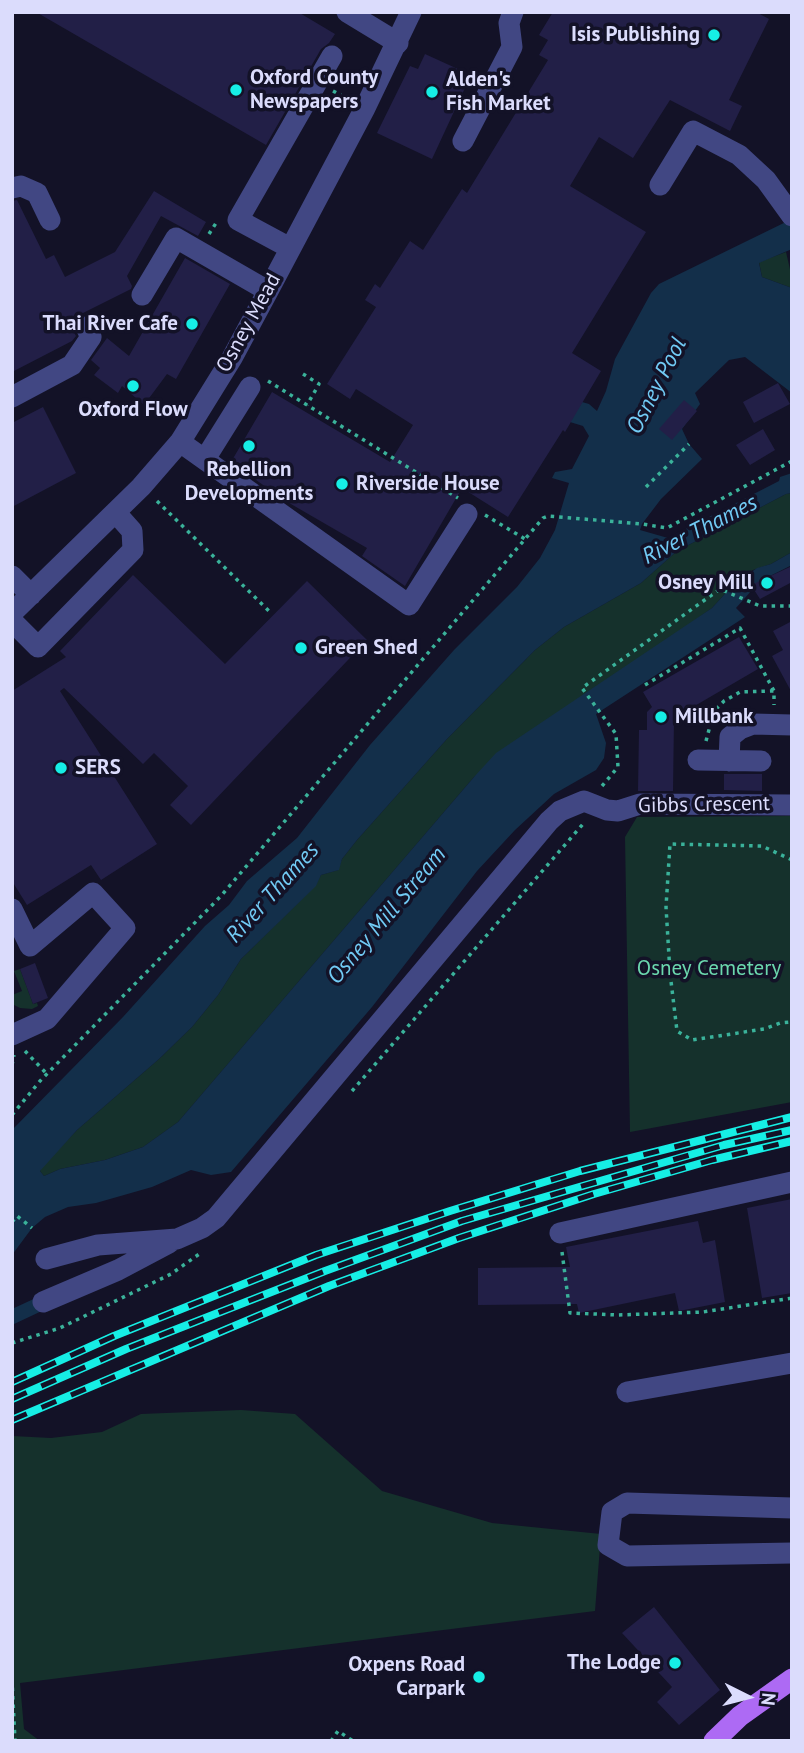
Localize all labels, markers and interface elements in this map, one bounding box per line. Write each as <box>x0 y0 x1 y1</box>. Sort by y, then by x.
place label: Isis Publishing <box>571 22 700 48</box>
marker: Isis Publishing <box>706 27 722 43</box>
place label: Oxford County Newspapers <box>250 65 378 115</box>
place label: Alden's Fish Market <box>446 67 551 117</box>
marker: Oxford County Newspapers <box>228 82 244 98</box>
marker: Alden's Fish Market <box>424 84 440 100</box>
street label: Osney Mead <box>211 269 287 377</box>
place label: Thai River Cafe <box>43 311 178 337</box>
marker: Thai River Cafe <box>184 316 200 332</box>
water label: Osney Pool <box>621 333 693 439</box>
marker: Oxford Flow <box>125 378 141 394</box>
place label: Oxford Flow <box>78 397 188 423</box>
marker: Rebellion Developments <box>241 438 257 454</box>
place label: Rebellion Developments <box>185 457 313 507</box>
place label: Riverside House <box>356 471 500 497</box>
marker: Riverside House <box>334 476 350 492</box>
water label: River Thames <box>638 489 762 571</box>
place label: Osney Mill <box>658 570 753 596</box>
marker: Osney Mill <box>759 575 775 591</box>
place label: Green Shed <box>315 635 418 661</box>
marker: Green Shed <box>293 640 309 656</box>
place label: Millbank <box>675 704 753 730</box>
marker: Millbank <box>653 709 669 725</box>
place label: SERS <box>75 755 121 781</box>
marker: SERS <box>53 760 69 776</box>
street label: Gibbs Crescent <box>638 791 770 819</box>
water label: River Thames <box>221 837 325 949</box>
water label: Osney Mill Stream <box>322 842 452 990</box>
park label: Osney Cemetery <box>637 956 781 982</box>
place label: The Lodge <box>567 1650 661 1676</box>
place label: Oxpens Road Carpark <box>348 1652 465 1702</box>
marker: The Lodge <box>667 1655 683 1671</box>
north arrow <box>713 1662 783 1732</box>
marker: Oxpens Road Carpark <box>471 1669 487 1685</box>
text: N <box>756 1692 781 1707</box>

